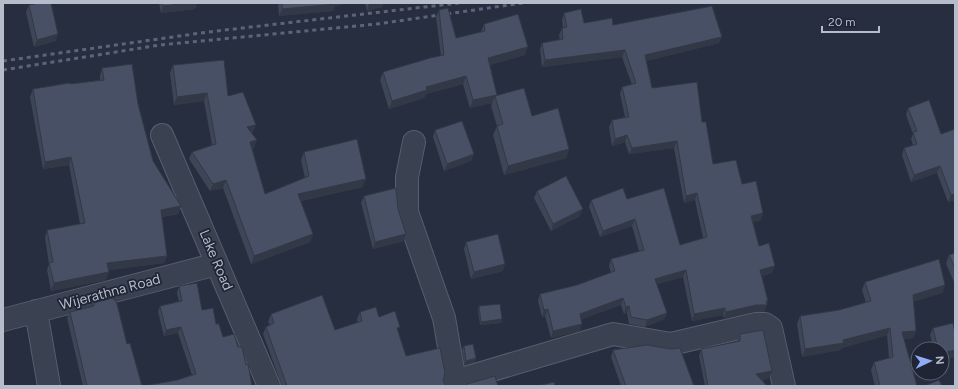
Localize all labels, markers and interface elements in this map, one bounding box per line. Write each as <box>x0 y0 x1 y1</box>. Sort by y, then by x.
scale bar <box>822 8 879 34</box>
text: 20 m <box>828 15 856 29</box>
street label: Lake Road <box>196 227 236 293</box>
street label: Wijerathna Road <box>58 270 162 314</box>
north arrow <box>910 341 950 381</box>
text: N <box>933 356 946 365</box>

